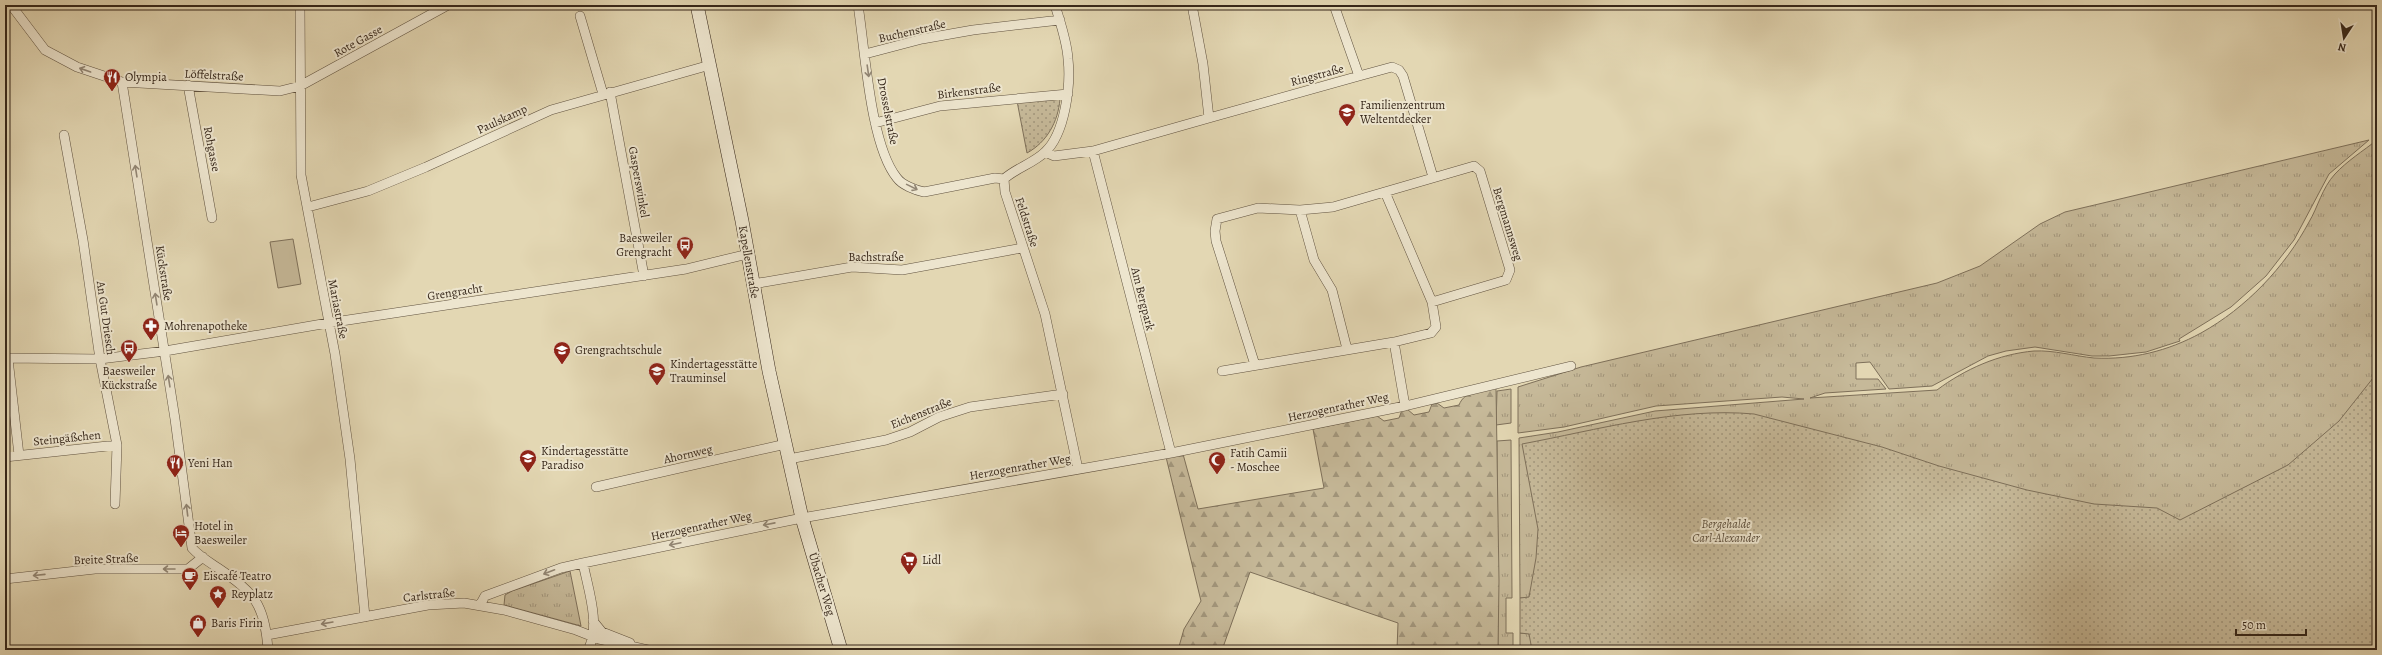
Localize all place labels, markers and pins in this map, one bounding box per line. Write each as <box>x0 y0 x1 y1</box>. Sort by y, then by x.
restaurant icon: Olympia <box>102 67 122 92</box>
place label: Olympia <box>125 69 167 85</box>
place label: Familienzentrum Weltentdecker <box>1359 97 1445 127</box>
school or university icon: Familienzentrum Weltentdecker <box>1337 102 1357 127</box>
place label: Baesweiler Grengracht <box>616 230 672 260</box>
bus stop icon: Baesweiler Grengracht <box>675 235 695 260</box>
pharmacy icon: Mohrenapotheke <box>141 316 161 341</box>
place label: Mohrenapotheke <box>164 318 248 334</box>
bus stop icon: Baesweiler Kückstraße <box>119 338 139 363</box>
school or university icon: Grengrachtschule <box>552 340 572 365</box>
place label: Grengrachtschule <box>575 342 662 358</box>
place label: Kindertagesstätte Trauminsel <box>670 356 757 386</box>
school or university icon: Kindertagesstätte Trauminsel <box>647 361 667 386</box>
place label: Baesweiler Kückstraße <box>101 363 157 393</box>
place label: Kindertagesstätte Paradiso <box>541 443 628 473</box>
place label: Fatih Camii - Moschee <box>1230 445 1287 475</box>
school or university icon: Kindertagesstätte Paradiso <box>518 448 538 473</box>
mosque icon: Fatih Camii - Moschee <box>1207 450 1227 475</box>
restaurant icon: Yeni Han <box>165 453 185 478</box>
place label: Yeni Han <box>187 455 233 471</box>
place label: Hotel in Baesweiler <box>194 518 247 548</box>
hotel icon: Hotel in Baesweiler <box>171 523 191 548</box>
supermarket icon: Lidl <box>899 550 919 575</box>
place label: Lidl <box>922 552 941 568</box>
cafe icon: Eiscafé Teatro <box>180 566 200 591</box>
place label: Eiscafé Teatro <box>203 568 271 584</box>
place icon: Reyplatz <box>208 584 228 609</box>
place label: Reyplatz <box>231 586 273 602</box>
shop icon: Baris Firin <box>188 613 208 638</box>
place label: Baris Firin <box>211 615 263 631</box>

